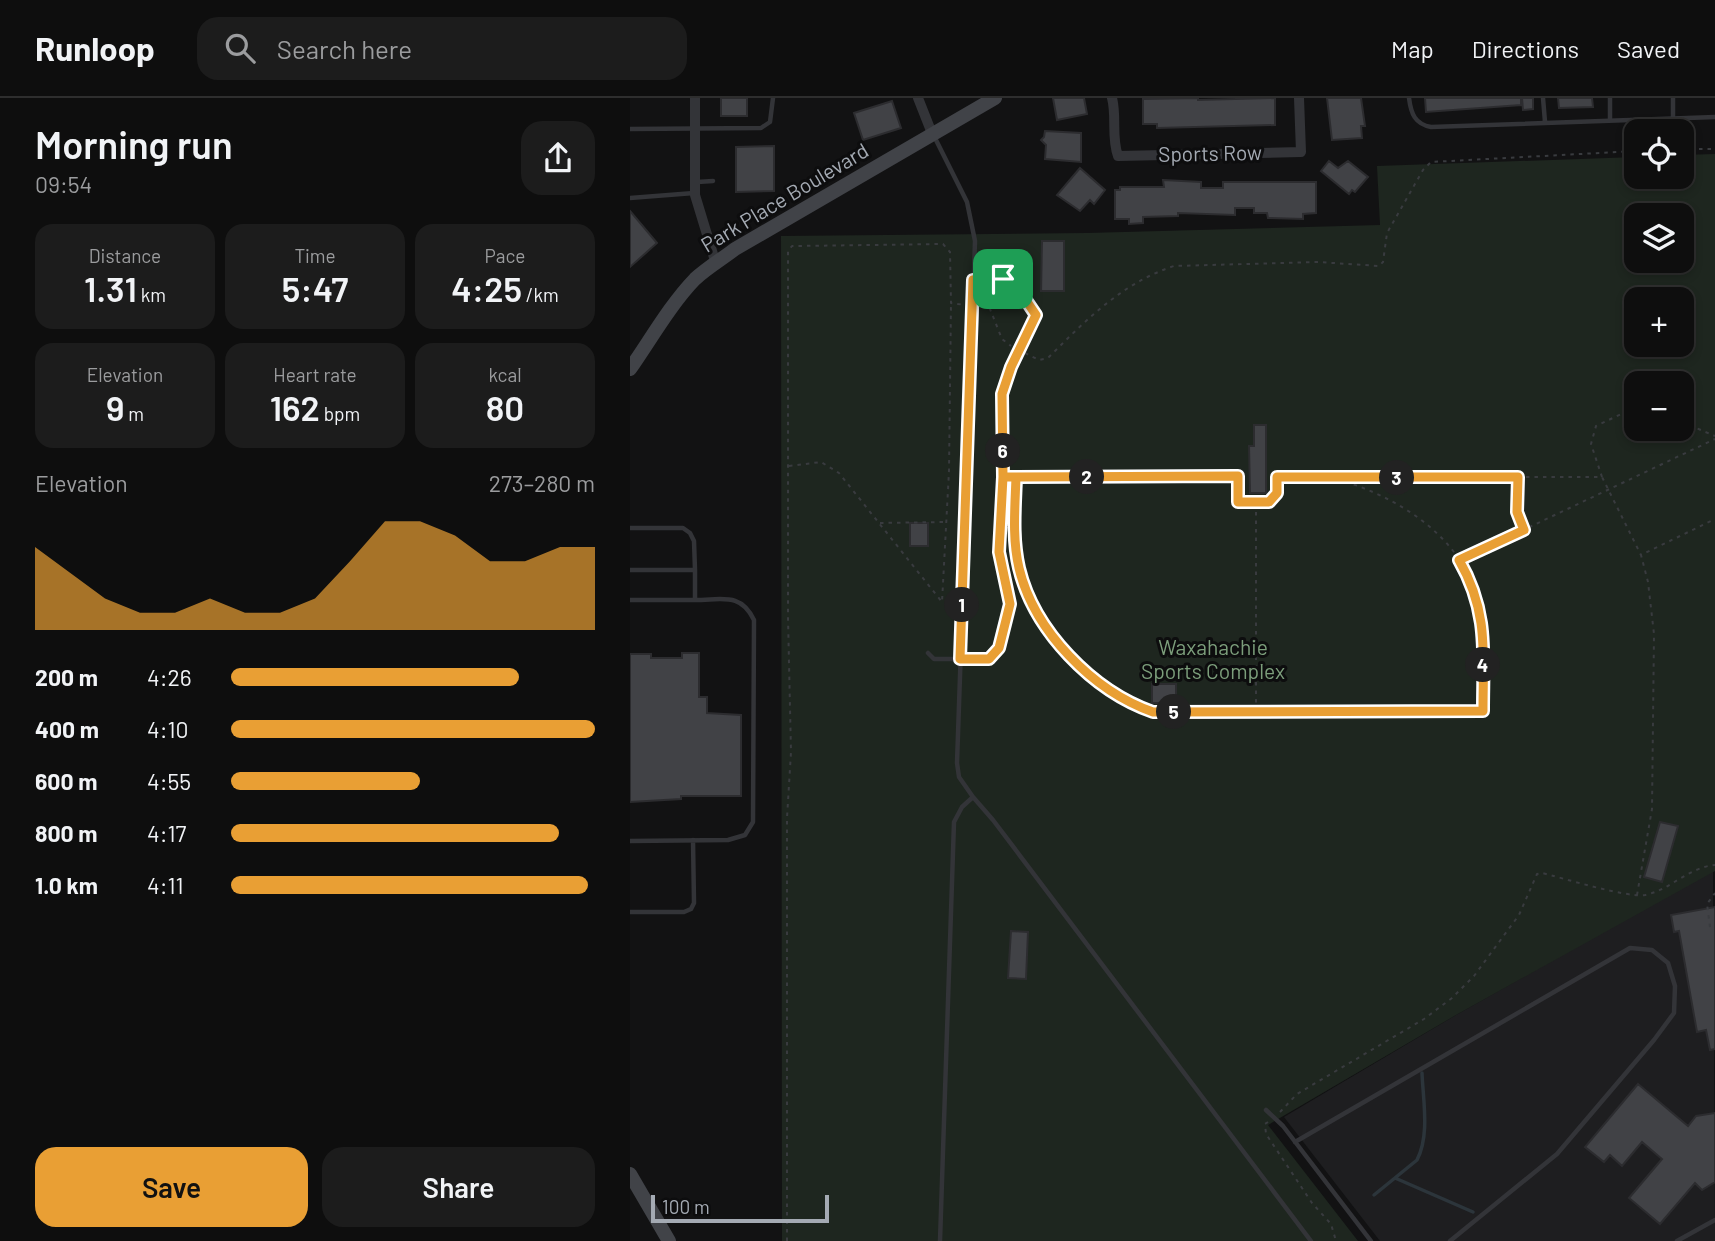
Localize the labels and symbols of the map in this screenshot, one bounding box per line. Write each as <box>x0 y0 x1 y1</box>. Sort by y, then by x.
street label: Park Place Boulevard <box>696 137 872 257</box>
street label: Sports Row <box>1158 139 1262 166</box>
pin <box>973 249 1033 309</box>
pin: 6 <box>986 434 1020 468</box>
pin: 2 <box>1070 460 1105 494</box>
pin: 3 <box>1380 460 1414 496</box>
pin: 1 <box>944 588 980 622</box>
park label: Waxahachie Sports Complex <box>1141 634 1285 683</box>
pin: 4 <box>1466 648 1500 682</box>
pin: 5 <box>1156 694 1192 730</box>
scale bar <box>651 1192 830 1224</box>

